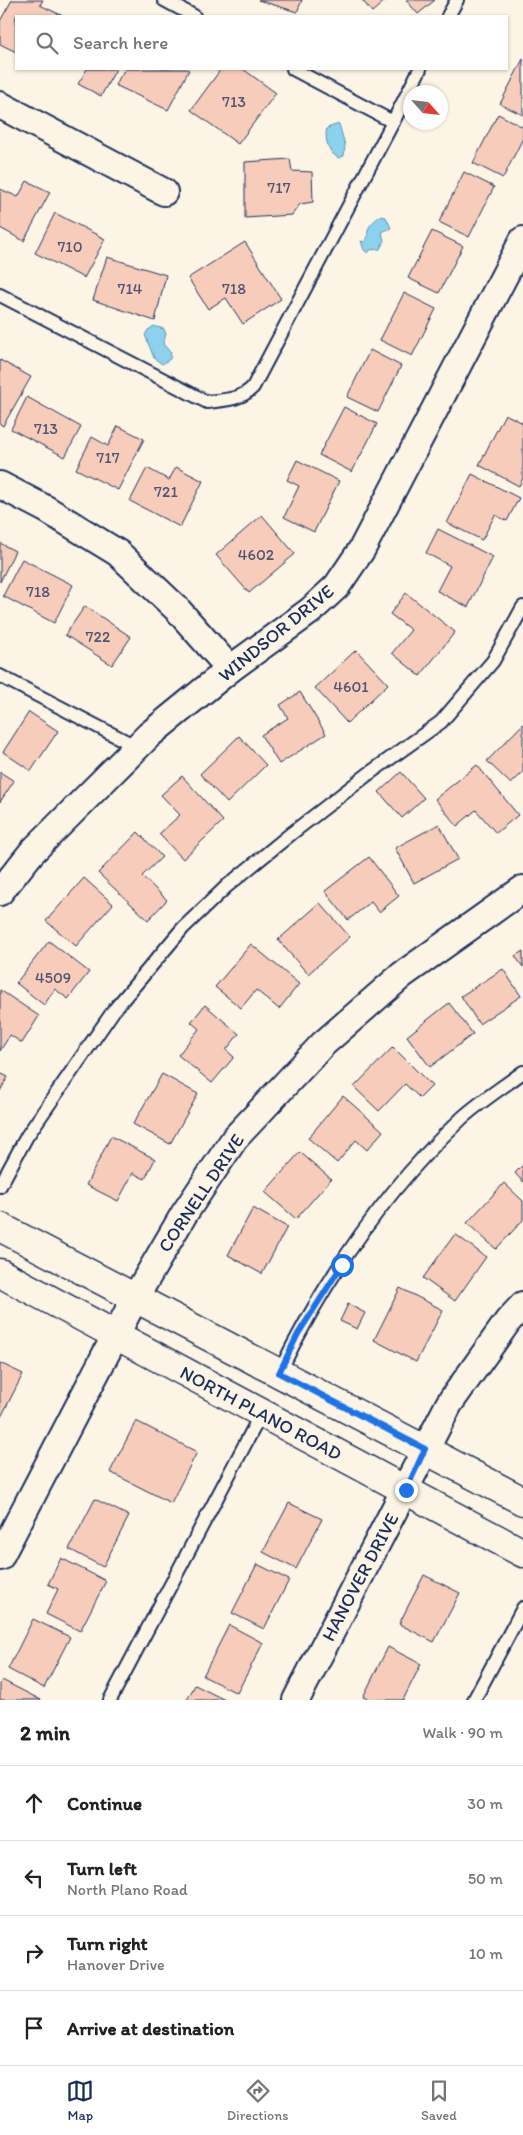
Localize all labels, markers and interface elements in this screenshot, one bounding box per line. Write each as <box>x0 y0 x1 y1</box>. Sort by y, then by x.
search box <box>15 15 508 70</box>
icon: search <box>33 29 61 57</box>
text: Search here <box>73 31 168 54</box>
north arrow <box>403 85 448 130</box>
house number: 713 <box>222 92 246 111</box>
house number: 717 <box>267 178 291 197</box>
house number: 710 <box>57 237 83 256</box>
house number: 714 <box>118 279 143 298</box>
house number: 718 <box>222 279 246 298</box>
house number: 713 <box>34 419 58 438</box>
house number: 717 <box>96 448 120 467</box>
house number: 721 <box>154 482 178 501</box>
house number: 4602 <box>238 545 275 564</box>
street label: WINDSOR DRIVE <box>214 579 338 687</box>
house number: 718 <box>26 582 50 601</box>
house number: 722 <box>86 627 111 646</box>
house number: 4601 <box>333 677 369 696</box>
house number: 4509 <box>35 968 71 987</box>
street label: CORNELL DRIVE <box>153 1130 249 1256</box>
route start <box>331 1254 354 1277</box>
street label: NORTH PLANO ROAD <box>176 1361 346 1465</box>
route end <box>395 1479 418 1502</box>
street label: HANOVER DRIVE <box>317 1509 404 1645</box>
text: 2 min <box>20 1720 70 1745</box>
text: Walk · 90 m <box>423 1723 503 1742</box>
icon: ahead <box>20 1789 48 1817</box>
text: Continue <box>67 1792 142 1815</box>
text: 30 m <box>467 1794 503 1813</box>
text: Turn left <box>67 1857 137 1880</box>
icon: left <box>20 1864 48 1892</box>
text: 50 m <box>468 1869 503 1888</box>
text: North Plano Road <box>67 1880 188 1899</box>
text: Turn right <box>67 1932 148 1955</box>
icon: right <box>20 1939 48 1967</box>
text: 10 m <box>469 1944 503 1963</box>
text: Hanover Drive <box>67 1955 165 1974</box>
icon: arrive <box>20 2014 48 2042</box>
text: Arrive at destination <box>67 2017 234 2040</box>
tab: Map <box>66 2077 94 2124</box>
tab: Directions <box>227 2077 288 2124</box>
tab: Saved <box>421 2077 457 2124</box>

